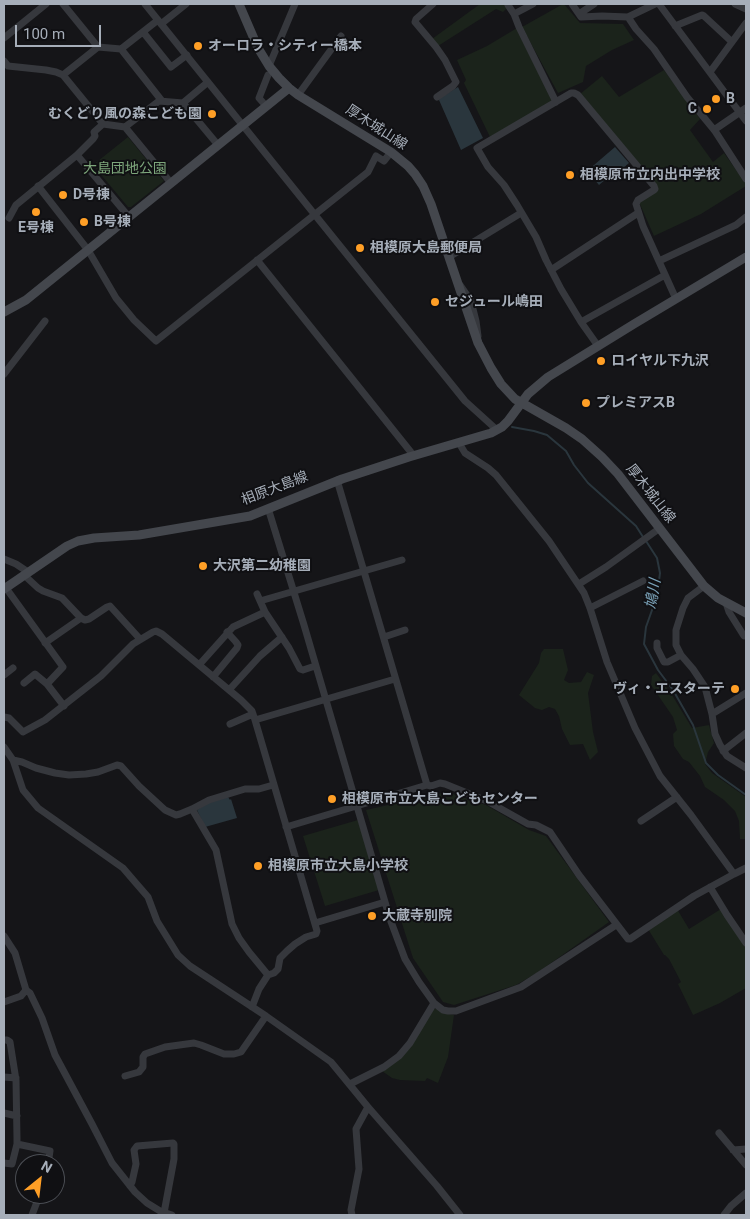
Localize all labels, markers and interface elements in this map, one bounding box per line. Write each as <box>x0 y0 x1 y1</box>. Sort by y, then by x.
scale bar <box>18 15 104 47</box>
text: 100 m <box>23 25 65 43</box>
place label: オーロラ・シティー橋本 <box>208 38 362 54</box>
marker: オーロラ・シティー橋本 <box>192 40 204 52</box>
place label: B <box>726 91 735 107</box>
marker: B <box>710 93 722 105</box>
place label: C <box>688 101 697 117</box>
street label: 厚木城山線 <box>342 102 410 154</box>
marker: C <box>701 103 713 115</box>
place label: むくどり風の森こども園 <box>48 106 202 122</box>
marker: むくどり風の森こども園 <box>206 108 218 120</box>
park label: 大島団地公園 <box>83 161 167 177</box>
place label: 相模原市立内出中学校 <box>580 167 720 183</box>
marker: 相模原市立内出中学校 <box>564 169 576 181</box>
place label: D号棟 <box>73 187 110 203</box>
marker: D号棟 <box>57 189 69 201</box>
marker: E号棟 <box>30 206 42 218</box>
place label: B号棟 <box>94 214 131 230</box>
marker: B号棟 <box>78 216 90 228</box>
place label: E号棟 <box>18 220 54 236</box>
place label: 相模原大島郵便局 <box>370 240 482 256</box>
marker: 相模原大島郵便局 <box>354 242 366 254</box>
place label: セジュール嶋田 <box>445 294 543 310</box>
marker: セジュール嶋田 <box>429 296 441 308</box>
place label: ロイヤル下九沢 <box>611 353 709 369</box>
marker: ロイヤル下九沢 <box>595 355 607 367</box>
place label: プレミアスB <box>596 395 675 411</box>
marker: プレミアスB <box>580 397 592 409</box>
street label: 厚木城山線 <box>622 461 678 527</box>
street label: 相原大島線 <box>239 469 311 509</box>
place label: 大沢第二幼稚園 <box>213 558 311 574</box>
marker: 大沢第二幼稚園 <box>197 560 209 572</box>
water label: 鳩川 <box>643 578 665 610</box>
place label: ヴィ・エスターテ <box>613 681 725 697</box>
marker: ヴィ・エスターテ <box>729 683 741 695</box>
place label: 相模原市立大島こどもセンター <box>342 791 538 807</box>
marker: 相模原市立大島こどもセンター <box>326 793 338 805</box>
place label: 相模原市立大島小学校 <box>268 858 408 874</box>
marker: 相模原市立大島小学校 <box>252 860 264 872</box>
place label: 大蔵寺別院 <box>382 908 452 924</box>
marker: 大蔵寺別院 <box>366 910 378 922</box>
north arrow <box>15 1154 65 1204</box>
text: N <box>39 1157 55 1176</box>

